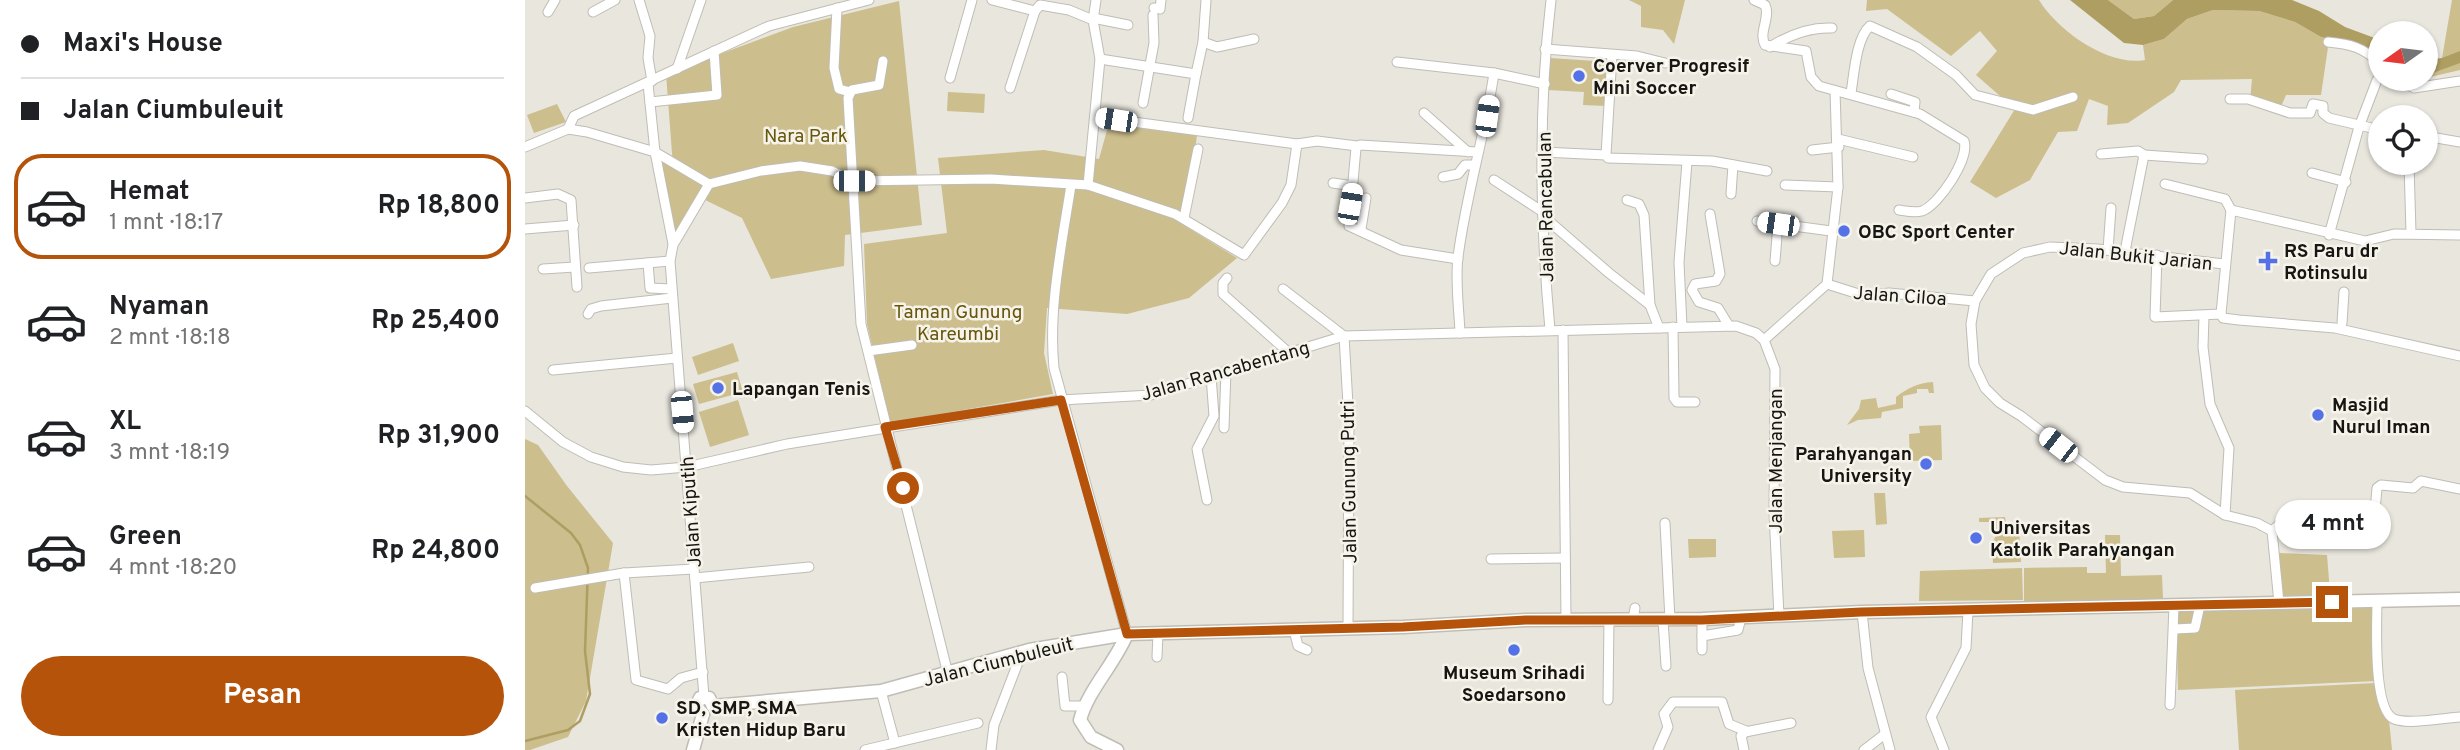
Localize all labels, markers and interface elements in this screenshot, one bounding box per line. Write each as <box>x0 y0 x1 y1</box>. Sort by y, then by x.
north arrow <box>2368 21 2438 91</box>
map controls <box>2368 21 2438 175</box>
text: Maxi's House <box>63 28 223 61</box>
place label: Coerver Progresif Mini Soccer <box>1593 55 1749 101</box>
marker: Coerver Progresif Mini Soccer <box>1571 68 1587 84</box>
car <box>1474 94 1501 138</box>
text: Jalan Ciumbuleuit <box>63 95 284 128</box>
button: locate <box>2368 105 2438 175</box>
car <box>1094 106 1139 134</box>
park label: Nara Park <box>764 125 848 149</box>
street label: Jalan Rancabulan <box>1534 131 1560 283</box>
car <box>834 171 876 192</box>
icon: car <box>25 175 88 238</box>
text: Hemat <box>109 176 189 209</box>
car <box>1337 181 1364 227</box>
text: Rp 18,800 <box>378 190 500 223</box>
text: 1 mnt · 18:17 <box>109 209 223 238</box>
car <box>1756 211 1801 237</box>
place label: OBC Sport Center <box>1858 221 2015 245</box>
marker: OBC Sport Center <box>1836 223 1852 239</box>
street label: Jalan Bukit Jarian <box>2058 237 2214 277</box>
place label: RS Paru dr Rotinsulu <box>2284 240 2378 286</box>
marker: RS Paru dr Rotinsulu <box>2258 251 2278 271</box>
street label: Jalan Ciloa <box>1852 282 1947 312</box>
icon: car <box>25 290 88 353</box>
text: Nyaman <box>109 291 209 324</box>
park label: Taman Gunung Kareumbi <box>894 301 1022 347</box>
text: Rp 25,400 <box>371 305 500 338</box>
text: 2 mnt · 18:18 <box>109 324 231 353</box>
street label: Jalan Rancabentang <box>1138 336 1313 408</box>
place label: Lapangan Tenis <box>732 378 871 402</box>
marker: Lapangan Tenis <box>710 380 726 396</box>
street label: Jalan Menjangan <box>1765 388 1789 534</box>
car <box>670 390 695 434</box>
place label: Masjid Nurul Iman <box>2332 394 2431 440</box>
street label: Jalan Gunung Putri <box>1337 400 1363 564</box>
icon: car <box>25 405 88 468</box>
text: XL <box>109 406 141 439</box>
marker: Masjid Nurul Iman <box>2310 407 2326 423</box>
text: Rp 31,900 <box>378 420 500 453</box>
car <box>2035 424 2082 466</box>
text: 3 mnt · 18:19 <box>109 439 230 468</box>
place label: Parahyangan University <box>1795 443 1912 489</box>
street label: Jalan Kiputih <box>676 455 708 568</box>
marker: Parahyangan University <box>1918 456 1934 472</box>
route start <box>887 472 919 504</box>
callout: 4 mnt <box>2274 500 2390 550</box>
text: 4 mnt <box>2301 510 2365 539</box>
place label: Universitas Katolik Parahyangan <box>1990 517 2175 563</box>
icon: car <box>25 520 88 583</box>
text: Green <box>109 521 182 554</box>
marker: Universitas Katolik Parahyangan <box>1968 530 1984 546</box>
text: Rp 24,800 <box>371 535 500 568</box>
text: 4 mnt · 18:20 <box>109 554 237 583</box>
route end <box>2316 586 2348 618</box>
street label: Jalan Ciumbuleuit <box>921 633 1076 693</box>
marker: Museum Srihadi Soedarsono <box>1506 642 1522 658</box>
button: Pesan <box>21 656 504 736</box>
place label: Museum Srihadi Soedarsono <box>1443 662 1585 708</box>
place label: SD, SMP, SMA Kristen Hidup Baru <box>676 697 846 743</box>
marker: SD, SMP, SMA Kristen Hidup Baru <box>654 710 670 726</box>

